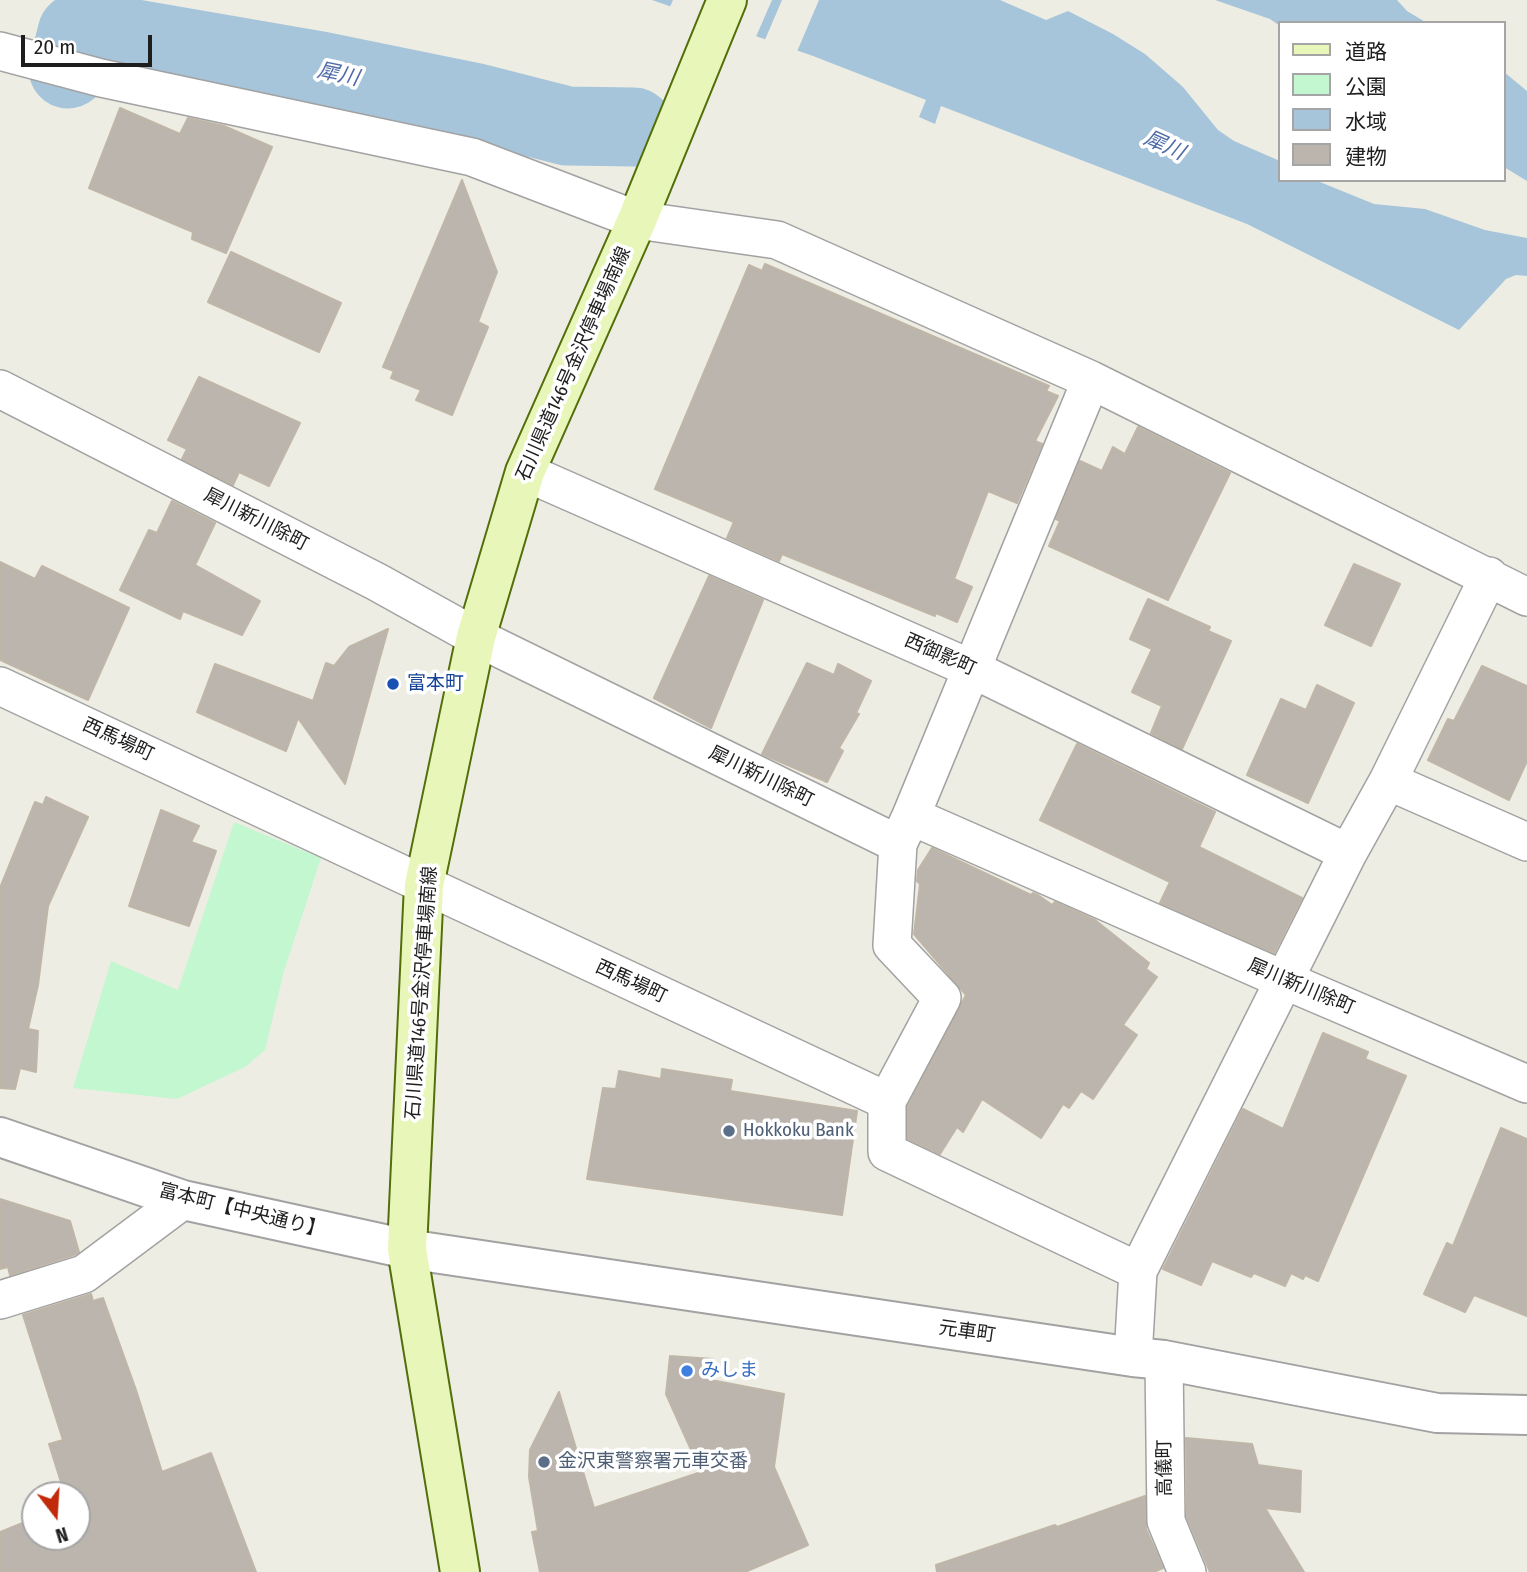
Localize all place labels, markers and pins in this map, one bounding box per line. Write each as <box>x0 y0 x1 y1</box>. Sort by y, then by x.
place label: 富本町 <box>407 673 464 695</box>
marker: 富本町 <box>385 676 401 692</box>
place label: Hokkoku Bank <box>743 1120 854 1142</box>
marker: Hokkoku Bank <box>721 1123 737 1139</box>
place label: みしま <box>701 1360 758 1382</box>
marker: みしま <box>679 1363 695 1379</box>
place label: 金沢東警察署元車交番 <box>558 1451 748 1473</box>
marker: 金沢東警察署元車交番 <box>536 1454 552 1470</box>

